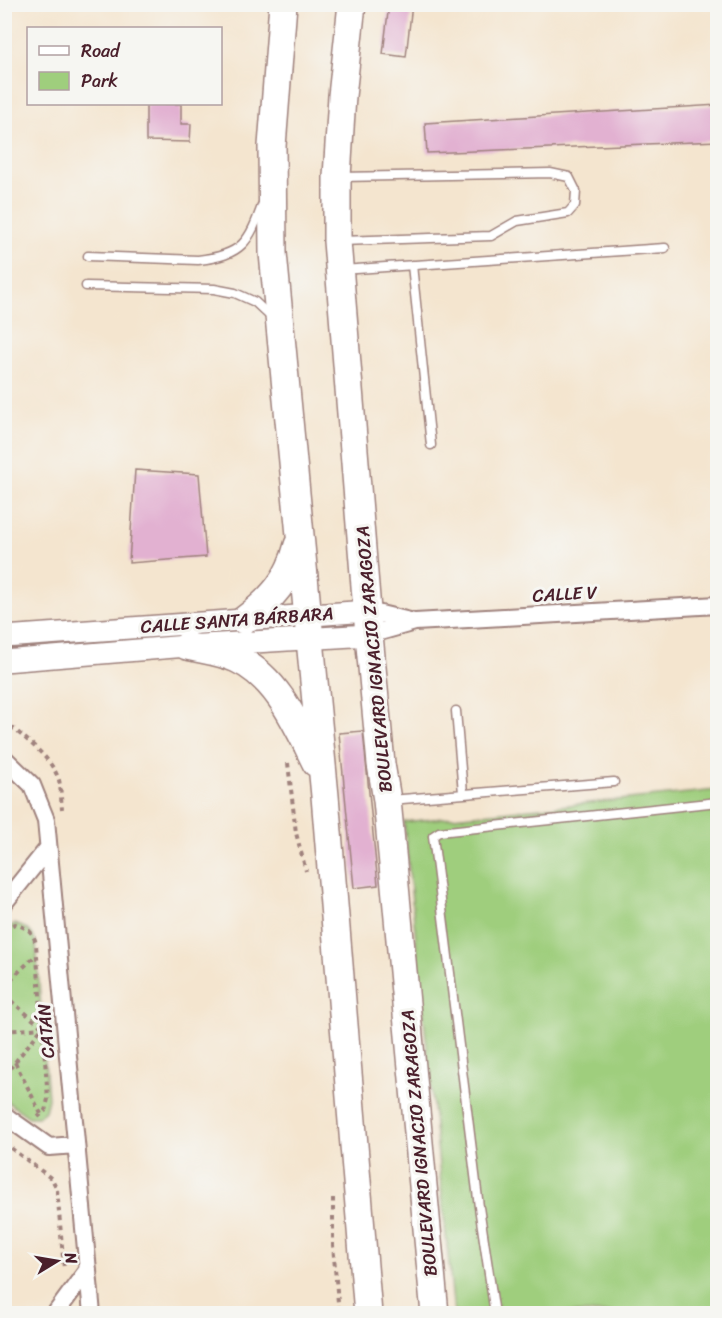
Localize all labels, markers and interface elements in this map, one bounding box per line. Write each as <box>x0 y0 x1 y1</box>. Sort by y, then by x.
legend <box>27 27 222 105</box>
text: Road <box>81 35 121 67</box>
text: Park <box>81 65 118 97</box>
street label: BOULEVARD IGNACIO ZARAGOZA <box>346 524 402 794</box>
street label: CALLE V <box>532 576 599 612</box>
street label: CALLE SANTA BÁRBARA <box>140 597 334 643</box>
street label: CATÁN <box>28 1002 64 1060</box>
street label: BOULEVARD IGNACIO ZARAGOZA <box>391 1008 447 1278</box>
north arrow <box>27 1231 87 1291</box>
text: N <box>56 1249 87 1267</box>

